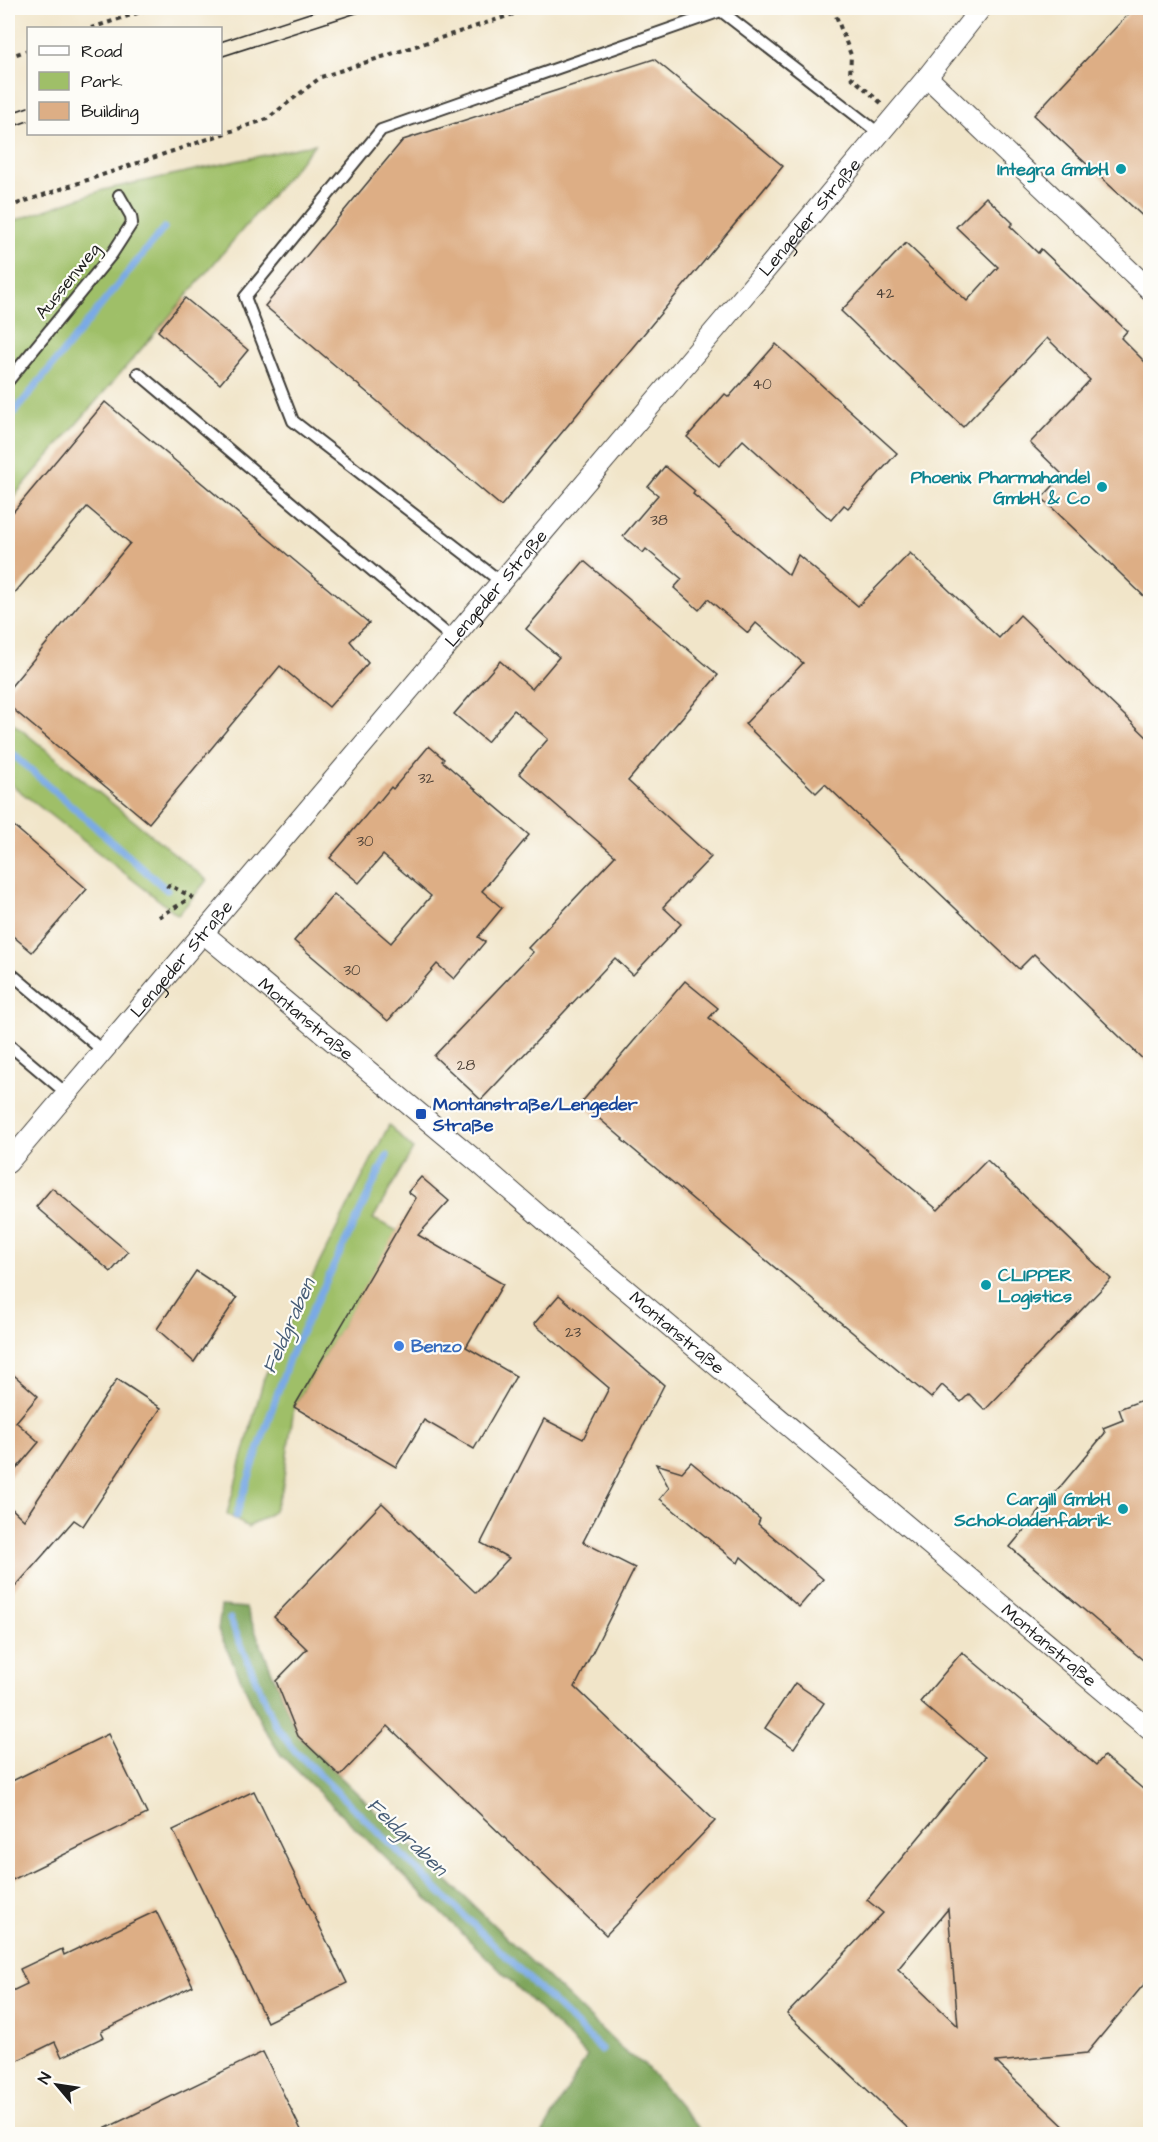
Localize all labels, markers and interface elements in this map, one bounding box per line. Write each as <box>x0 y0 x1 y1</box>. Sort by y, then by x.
legend <box>27 27 222 135</box>
text: Road <box>81 39 122 64</box>
text: Park <box>81 69 123 94</box>
text: Building <box>81 99 139 125</box>
street label: Lengeder Straße <box>753 153 867 281</box>
place label: Integra GmbH <box>997 157 1109 183</box>
marker: Integra GmbH <box>1114 162 1128 176</box>
street label: Aussenweg <box>30 238 107 325</box>
house number: 42 <box>876 283 895 304</box>
house number: 40 <box>752 374 772 395</box>
place label: Phoenix Pharmahandel GmbH & Co <box>911 465 1091 511</box>
marker: Phoenix Pharmahandel GmbH & Co <box>1095 480 1109 494</box>
house number: 38 <box>650 510 668 531</box>
street label: Lengeder Straße <box>439 524 553 652</box>
house number: 32 <box>418 768 435 789</box>
house number: 30 <box>356 831 374 852</box>
street label: Lengeder Straße <box>124 894 239 1023</box>
house number: 30 <box>343 960 361 981</box>
street label: Montanstraße <box>253 972 359 1066</box>
house number: 28 <box>457 1055 475 1076</box>
place label: Montanstraße/Lengeder Straße <box>432 1092 638 1138</box>
marker: Montanstraße/Lengeder Straße <box>414 1107 428 1121</box>
place label: CLIPPER Logistics <box>998 1263 1073 1310</box>
water label: Feldgraben <box>256 1272 324 1379</box>
marker: CLIPPER Logistics <box>979 1278 993 1292</box>
street label: Montanstraße <box>624 1285 730 1380</box>
house number: 23 <box>565 1322 581 1343</box>
place label: Benzo <box>411 1334 462 1359</box>
marker: Benzo <box>392 1339 406 1353</box>
place label: Cargill GmbH Schokoladenfabrik <box>953 1487 1112 1533</box>
marker: Cargill GmbH Schokoladenfabrik <box>1116 1502 1130 1516</box>
street label: Montanstraße <box>996 1598 1102 1693</box>
water label: Feldgraben <box>360 1792 455 1884</box>
north arrow <box>27 2055 87 2115</box>
text: N <box>33 2068 57 2088</box>

